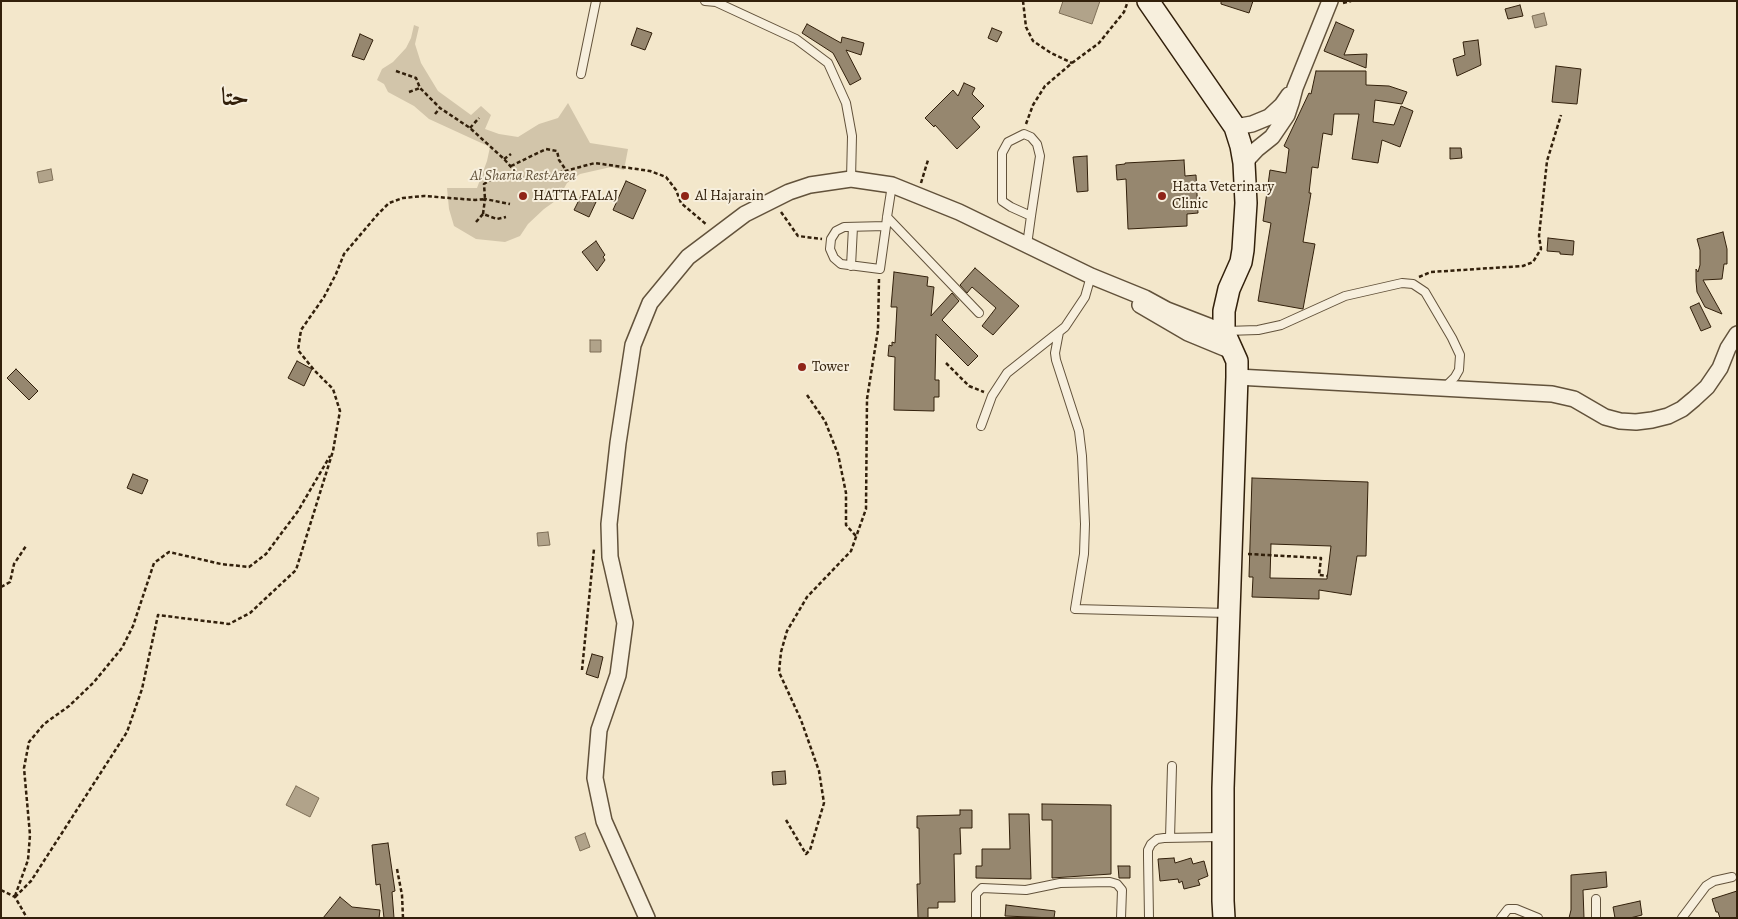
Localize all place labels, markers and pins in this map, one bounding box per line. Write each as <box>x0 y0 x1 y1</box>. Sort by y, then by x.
place label: Hatta Veterinary Clinic <box>1172 178 1274 213</box>
place label: HATTA FALAJ <box>533 187 618 205</box>
place label: Al Hajarain <box>695 187 764 205</box>
marker: HATTA FALAJ <box>517 190 529 202</box>
marker: Al Hajarain <box>679 190 691 202</box>
marker: Hatta Veterinary Clinic <box>1156 190 1168 202</box>
place label: Tower <box>812 358 849 376</box>
marker: Tower <box>796 361 808 373</box>

